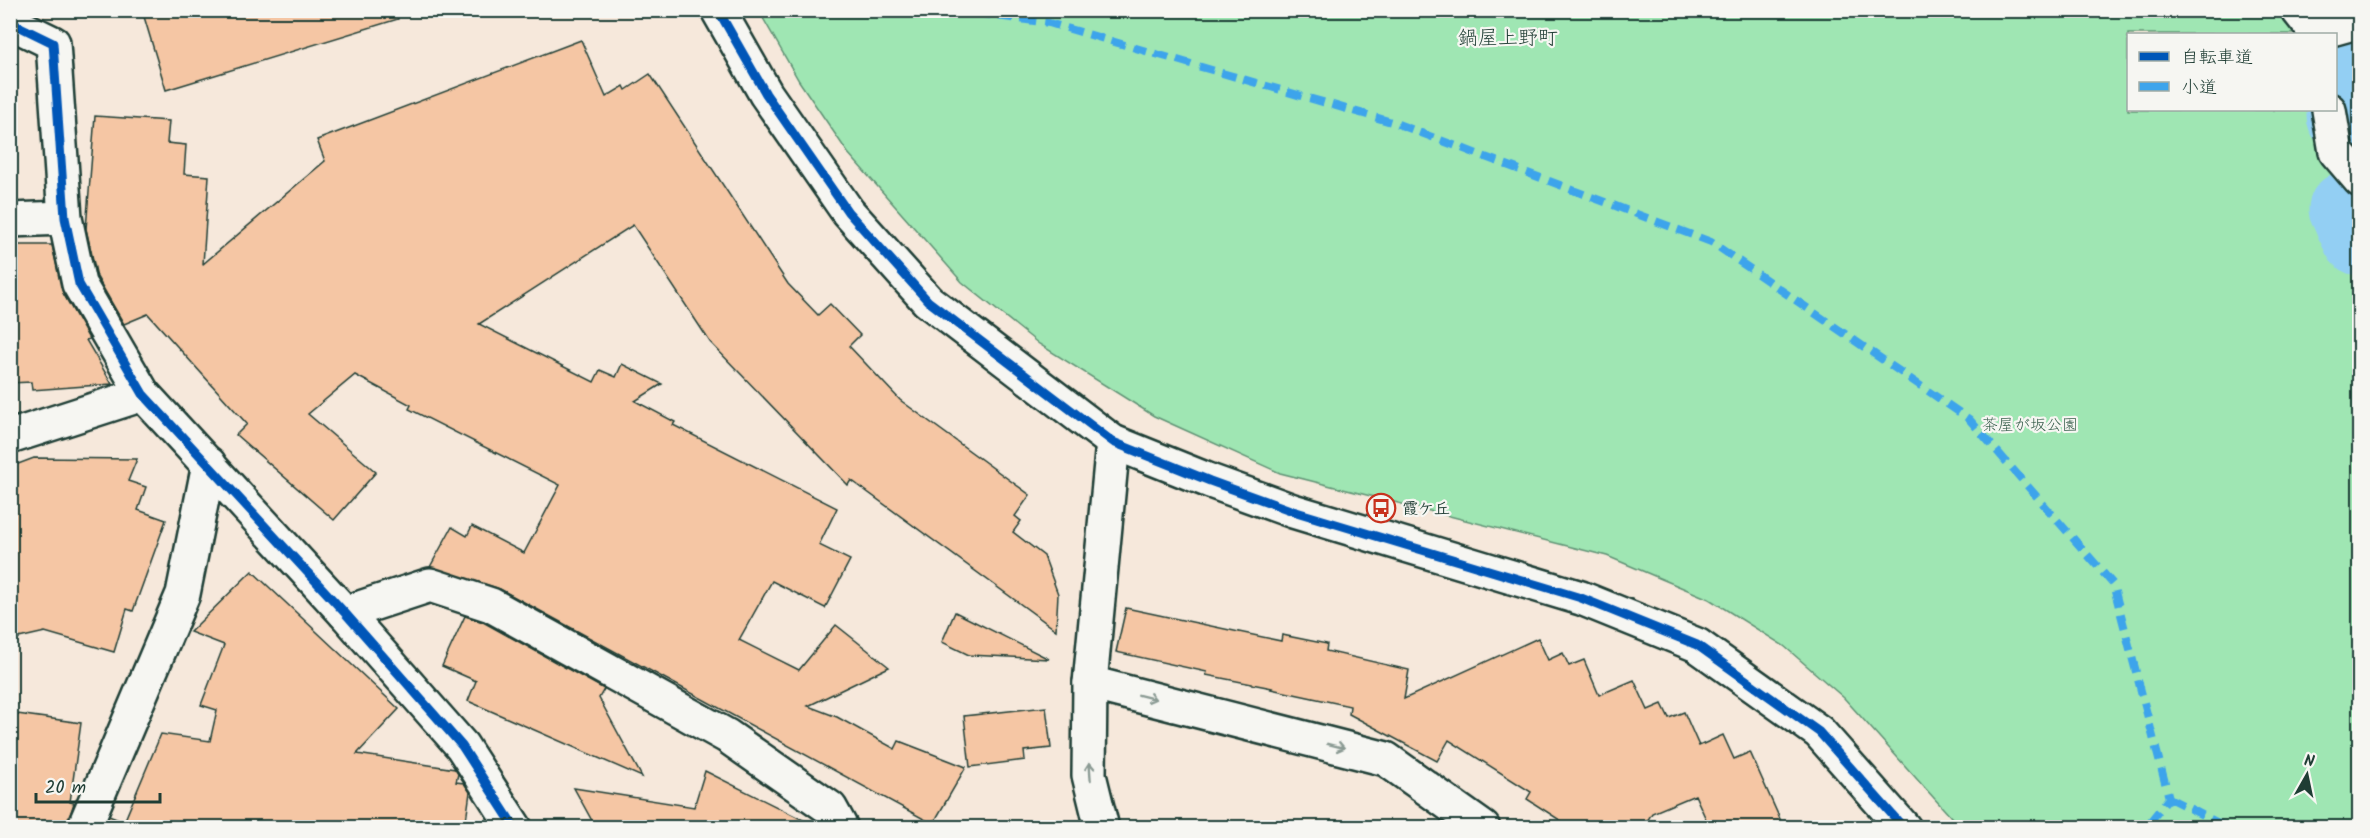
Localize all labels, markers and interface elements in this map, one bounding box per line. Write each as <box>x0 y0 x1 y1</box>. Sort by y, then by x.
district label: 鍋屋上野町 <box>1458 23 1558 55</box>
legend <box>2127 33 2337 111</box>
text: 自転車道 <box>2181 44 2253 73</box>
text: 小道 <box>2181 74 2217 103</box>
park label: 茶屋が坂公園 <box>1982 413 2078 438</box>
bus stop icon: 霞ケ丘 <box>1365 492 1397 524</box>
place label: 霞ケ丘 <box>1402 497 1450 522</box>
one-way arrow <box>1137 692 1156 704</box>
one-way arrow <box>1326 740 1345 752</box>
north arrow <box>2277 745 2337 805</box>
text: N <box>2302 749 2316 775</box>
one-way arrow <box>1084 761 1095 781</box>
scale bar <box>36 766 160 804</box>
text: 20 m <box>45 774 86 803</box>

